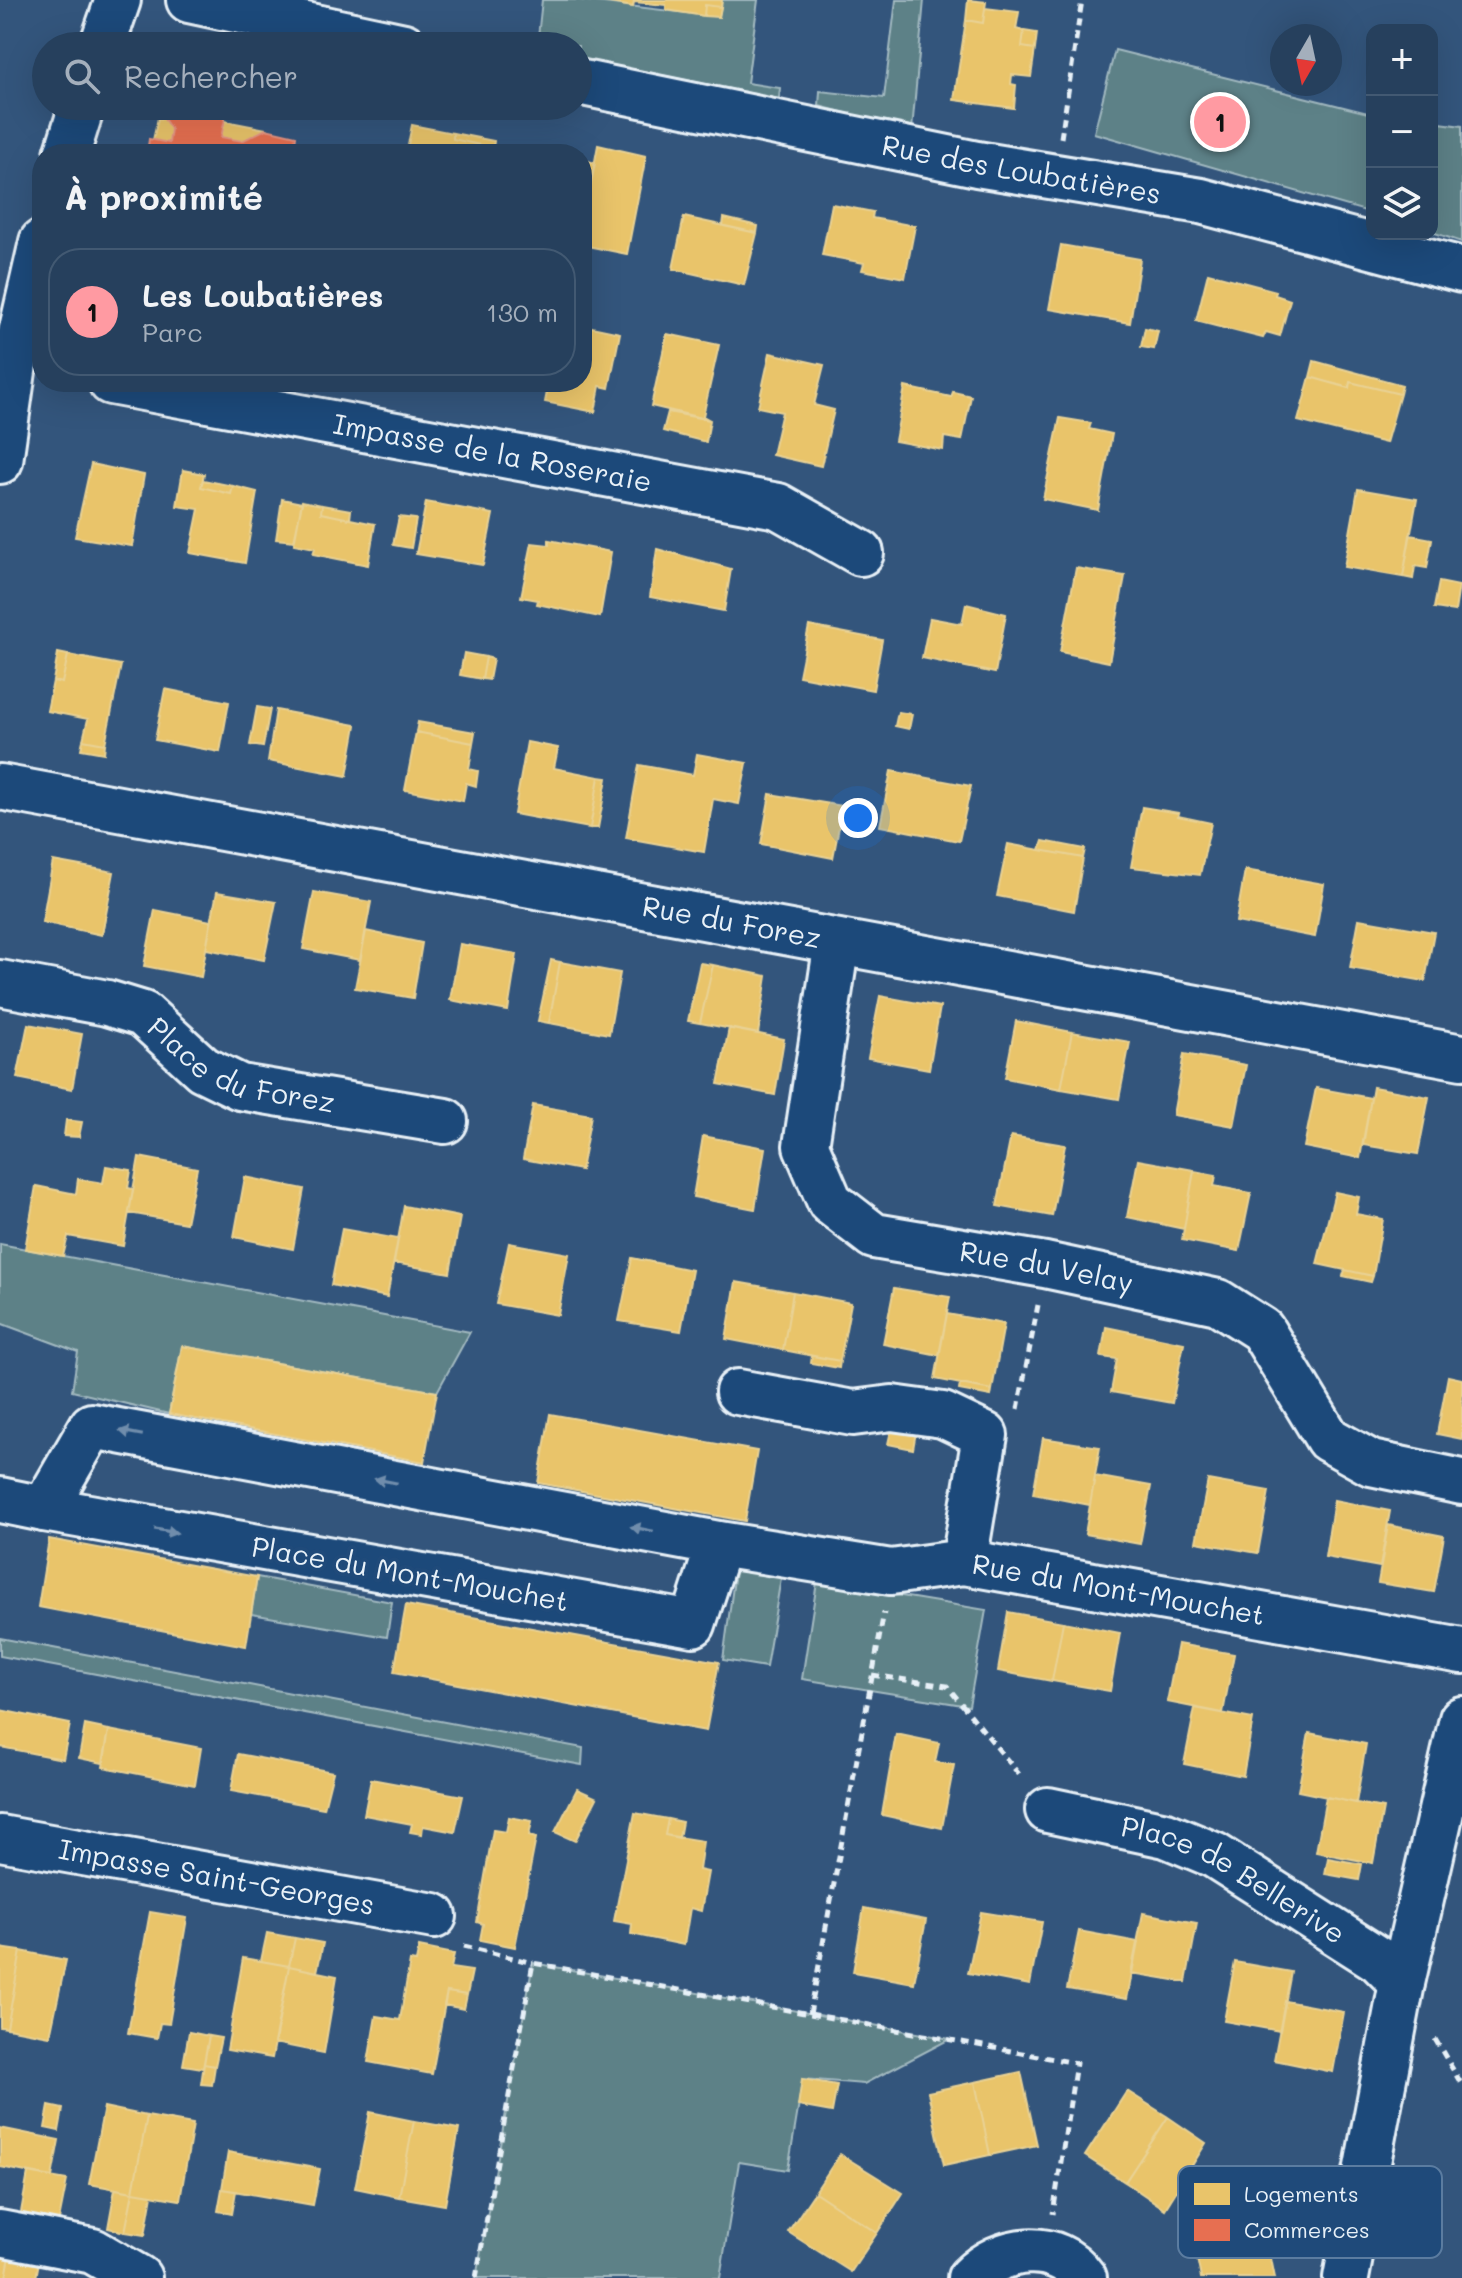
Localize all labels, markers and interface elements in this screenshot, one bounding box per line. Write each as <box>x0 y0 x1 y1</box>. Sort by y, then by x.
north arrow <box>1270 24 1342 96</box>
map controls <box>1366 24 1438 240</box>
button: + <box>1366 24 1438 96</box>
search box <box>32 32 592 120</box>
icon: search <box>60 54 104 98</box>
text: Rechercher <box>124 56 298 96</box>
pin: 1 <box>1194 92 1246 152</box>
button: − <box>1366 96 1438 168</box>
street label: Rue des Loubatières <box>879 126 1164 211</box>
button: layers <box>1366 168 1438 240</box>
text: À proximité <box>64 174 263 219</box>
text: Les Loubatières <box>142 275 383 315</box>
text: 1 <box>86 295 98 329</box>
text: 130 m <box>486 295 558 329</box>
text: Parc <box>142 315 202 349</box>
street label: Impasse de la Roseraie <box>330 405 655 499</box>
your location <box>838 798 878 838</box>
street label: Rue du Forez <box>640 887 824 955</box>
street label: Place du Forez <box>141 1009 338 1119</box>
street label: Rue du Velay <box>957 1232 1137 1300</box>
one-way arrow <box>118 1427 143 1439</box>
one-way arrow <box>374 1475 399 1487</box>
one-way arrow <box>629 1523 654 1535</box>
one-way arrow <box>154 1525 179 1537</box>
street label: Place du Mont-Mouchet <box>249 1527 571 1619</box>
street label: Rue du Mont-Mouchet <box>970 1545 1268 1632</box>
street label: Place de Bellerive <box>1118 1807 1353 1951</box>
street label: Impasse Saint-Georges <box>56 1830 378 1922</box>
legend <box>1178 2166 1442 2258</box>
text: Logements <box>1244 2179 1359 2208</box>
text: Commerces <box>1244 2215 1370 2244</box>

